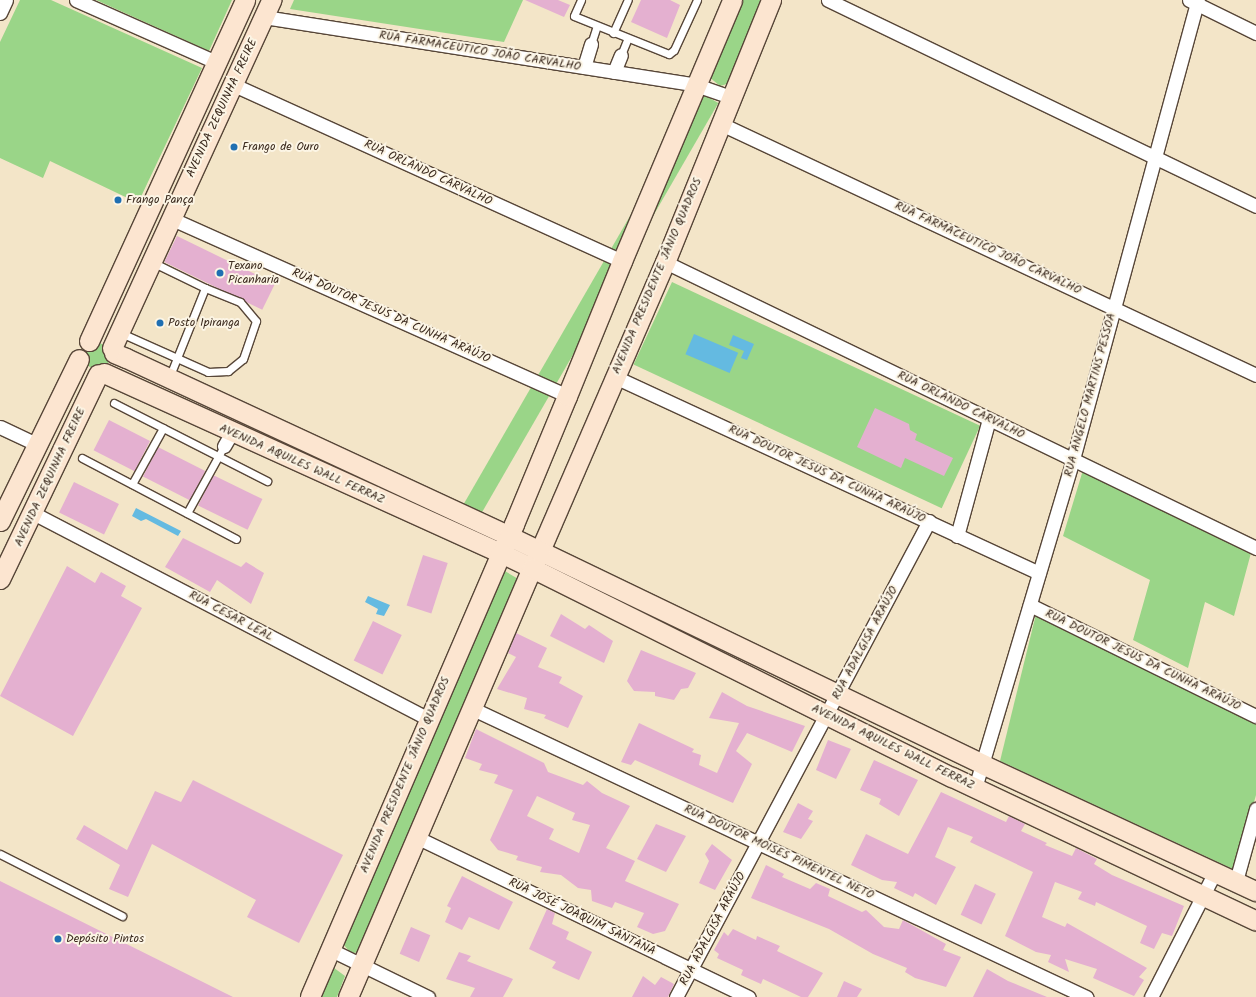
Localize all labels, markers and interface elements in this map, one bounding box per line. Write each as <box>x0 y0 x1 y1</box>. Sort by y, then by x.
street label: RUA FARMACEUTICO JOÃO CARVALHO <box>378 28 582 74</box>
street label: AVENIDA ZEQUINHA FREIRE <box>183 36 261 180</box>
street label: RUA ORLANDO CARVALHO <box>362 137 494 209</box>
place label: Frango de Ouro <box>242 140 319 154</box>
marker: Frango de Ouro <box>229 142 239 152</box>
street label: AVENIDA PRESIDENTE JÂNIO QUADROS <box>609 176 705 376</box>
place label: Frango Pança <box>126 193 194 207</box>
marker: Frango Pança <box>113 195 123 205</box>
street label: RUA FARMACEUTICO JOÃO CARVALHO <box>892 198 1084 298</box>
place label: Texano Picanharia <box>228 259 279 287</box>
street label: RUA DOUTOR JESUS DA CUNHA ARAÚJO <box>290 266 492 366</box>
marker: Texano Picanharia <box>215 268 225 278</box>
street label: RUA ANGELO MARTINS PESSOA <box>1061 312 1119 478</box>
place label: Posto Ipiranga <box>168 316 240 330</box>
marker: Posto Ipiranga <box>155 318 165 328</box>
street label: RUA ORLANDO CARVALHO <box>895 368 1027 442</box>
street label: AVENIDA ZEQUINHA FREIRE <box>11 405 89 549</box>
street label: AVENIDA AQUILES WALL FERRAZ <box>217 421 387 507</box>
street label: RUA DOUTOR JESUS DA CUNHA ARAÚJO <box>726 422 928 526</box>
street label: RUA ADALGISA ARAÚJO <box>829 584 901 702</box>
street label: RUA CESAR LEAL <box>186 588 276 644</box>
street label: RUA DOUTOR JESUS DA CUNHA ARAÚJO <box>1043 606 1243 714</box>
street label: AVENIDA PRESIDENTE JÂNIO QUADROS <box>357 675 453 875</box>
street label: AVENIDA AQUILES WALL FERRAZ <box>809 701 977 793</box>
street label: RUA DOUTOR MOISES PIMENTEL NETO <box>682 802 876 902</box>
street label: RUA ADALGISA ARAÚJO <box>677 870 749 988</box>
street label: RUA JOSÉ JOAQUIM SANTANA <box>506 875 658 959</box>
place label: Depósito Pintos <box>66 932 144 946</box>
marker: Depósito Pintos <box>53 934 63 944</box>

